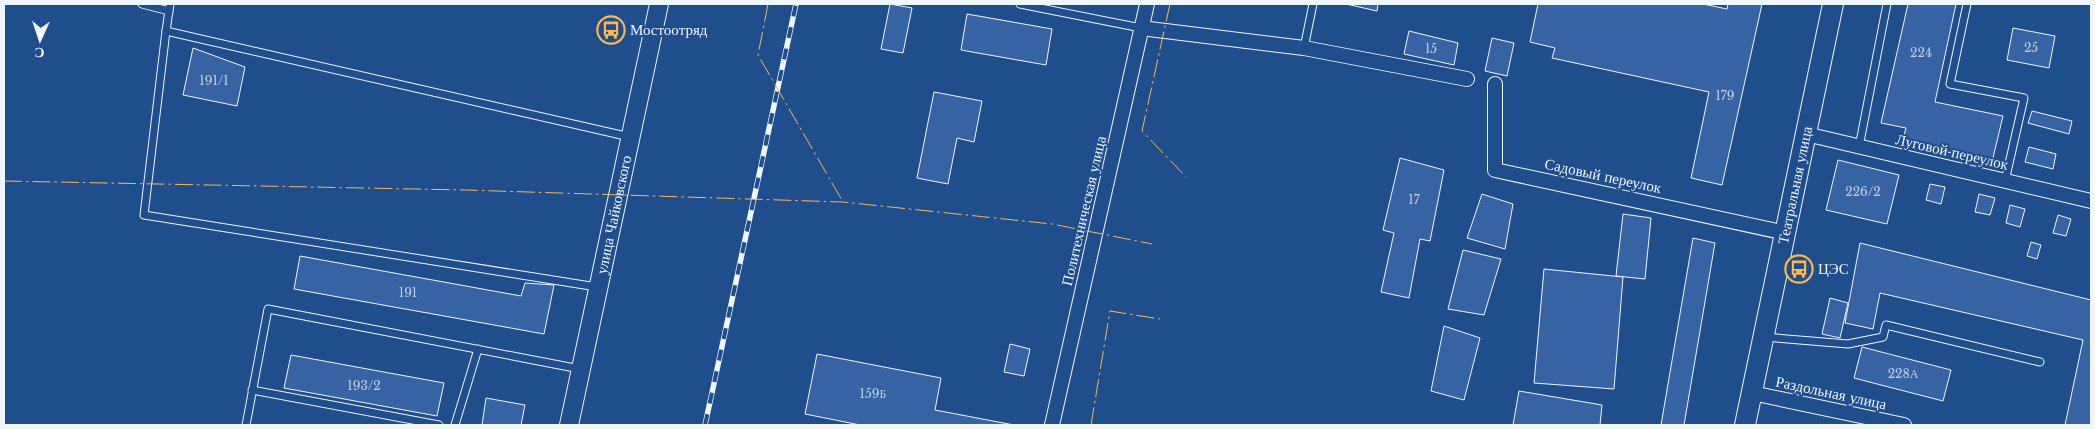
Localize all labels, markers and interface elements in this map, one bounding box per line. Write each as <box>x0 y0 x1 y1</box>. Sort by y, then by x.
north arrow <box>15 15 65 65</box>
bus stop icon: Мостоотряд <box>596 15 626 45</box>
place label: Мостоотряд <box>630 20 708 39</box>
house number: 25 <box>2024 40 2038 55</box>
house number: 15 <box>1425 41 1437 56</box>
text: С <box>34 44 45 62</box>
house number: 224 <box>1910 45 1932 60</box>
house number: 191/1 <box>199 73 229 88</box>
house number: 179 <box>1715 88 1735 103</box>
street label: Театральная улица <box>1773 124 1816 246</box>
street label: Луговой переулок <box>1894 129 2011 174</box>
street label: Политехническая улица <box>1057 134 1110 288</box>
street label: улица Чайковского <box>592 154 635 276</box>
street label: Садовый переулок <box>1543 154 1664 197</box>
house number: 226/2 <box>1845 184 1881 199</box>
house number: 17 <box>1408 192 1421 207</box>
bus stop icon: ЦЭС <box>1784 254 1814 284</box>
place label: ЦЭС <box>1818 259 1849 278</box>
house number: 191 <box>399 285 417 300</box>
house number: 228А <box>1888 366 1919 381</box>
street label: Раздольная улица <box>1774 371 1889 414</box>
house number: 193/2 <box>347 378 381 393</box>
house number: 159Б <box>860 386 886 401</box>

